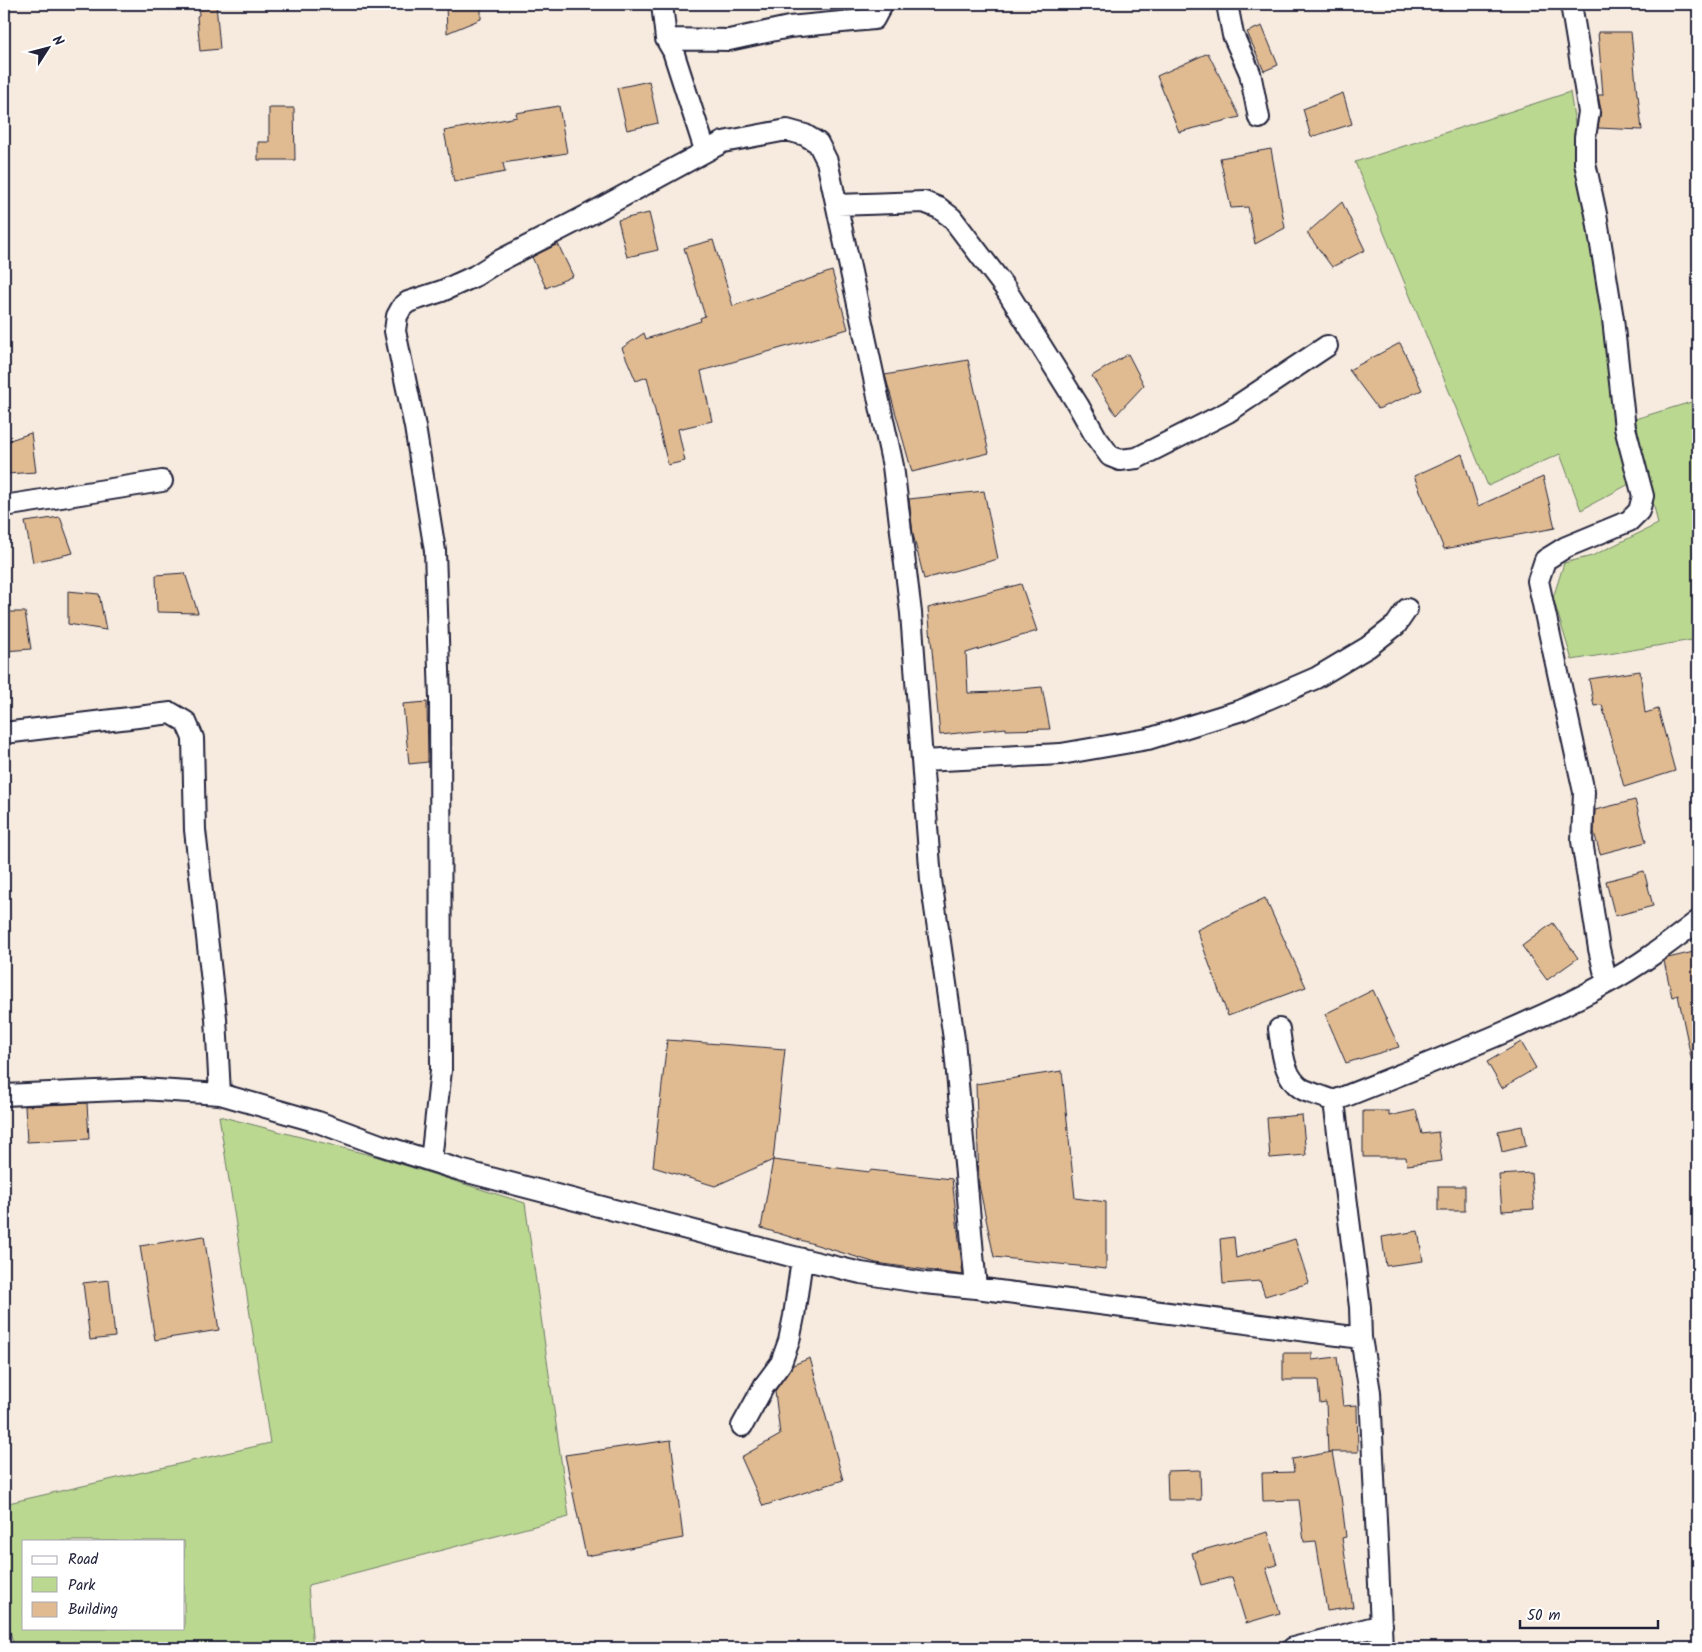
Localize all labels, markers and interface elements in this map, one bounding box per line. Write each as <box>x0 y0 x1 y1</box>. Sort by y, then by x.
north arrow <box>22 22 72 72</box>
text: N <box>46 31 69 51</box>
legend <box>22 1540 185 1630</box>
text: Road <box>68 1548 99 1572</box>
text: Park <box>68 1574 96 1598</box>
scale bar <box>1520 1597 1657 1629</box>
text: Building <box>68 1598 118 1622</box>
text: 50 m <box>1527 1604 1561 1628</box>

